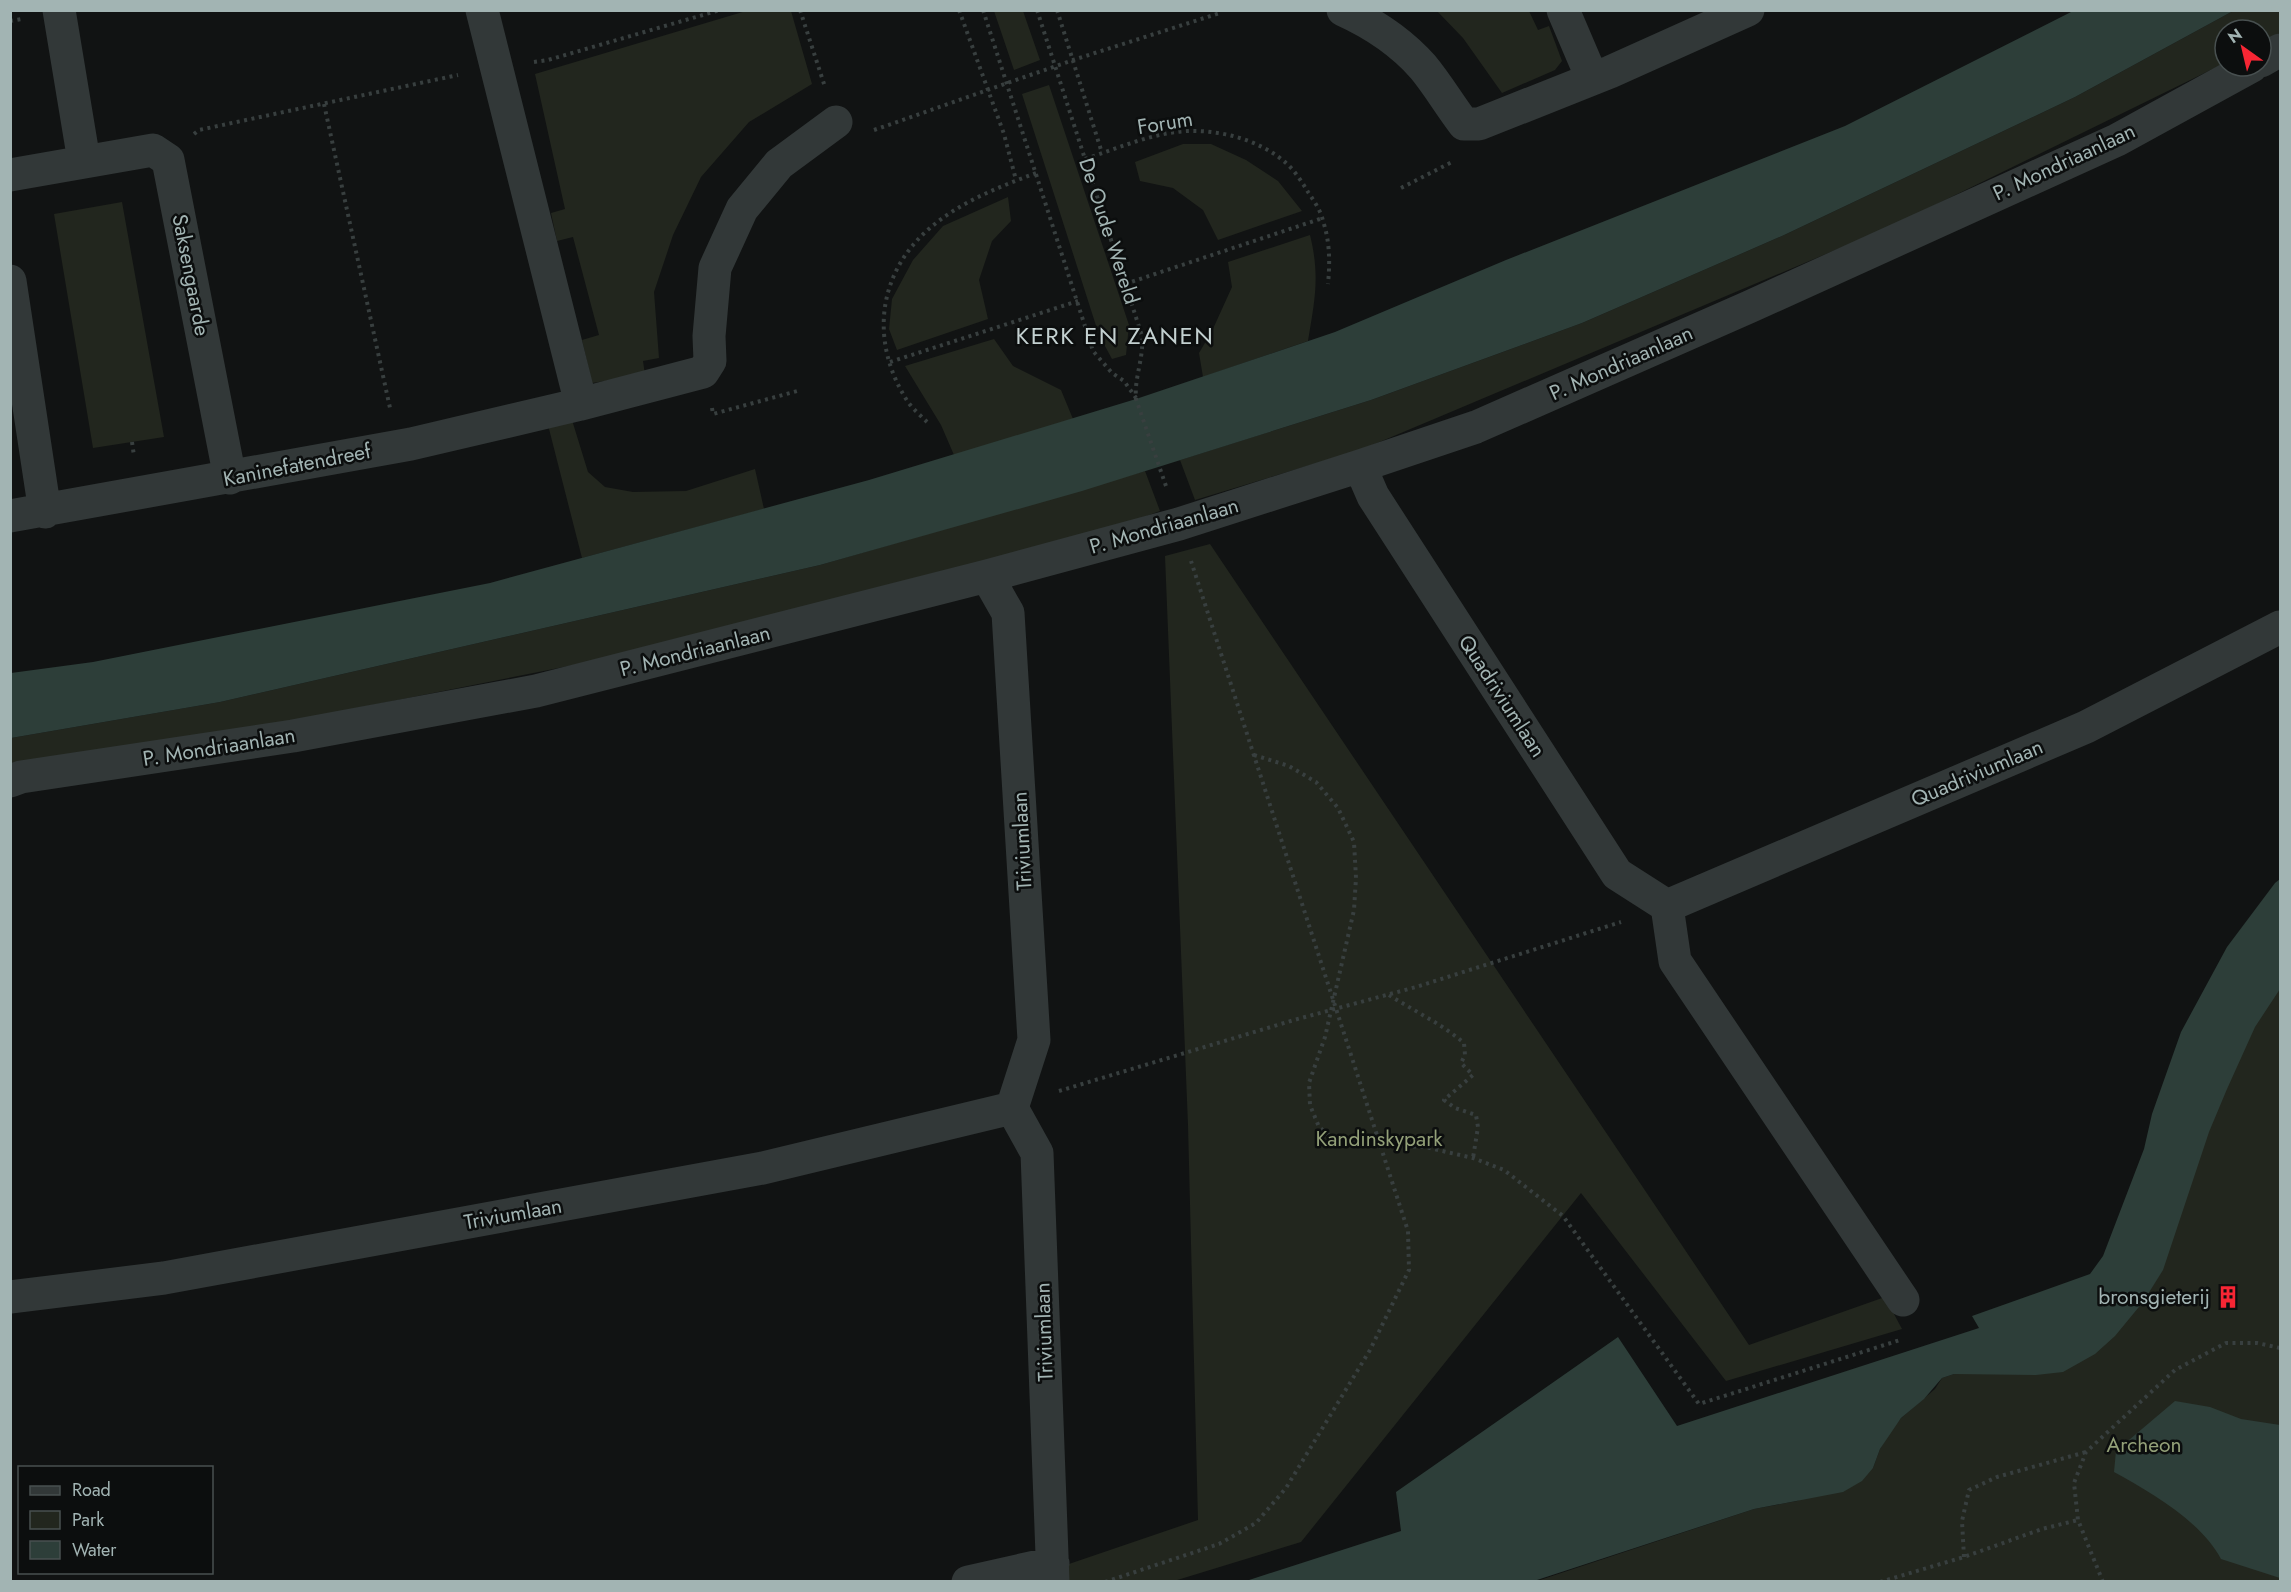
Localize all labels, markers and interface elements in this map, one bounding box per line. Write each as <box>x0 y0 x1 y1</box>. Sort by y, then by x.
north arrow <box>2213 18 2273 78</box>
text: N <box>2223 23 2247 49</box>
street label: Forum <box>1135 104 1195 142</box>
street label: P. Mondriaanlaan <box>1988 116 2140 208</box>
street label: De Oude Wereld <box>1071 154 1147 308</box>
street label: Saksengaarde <box>165 212 218 339</box>
district label: KERK EN ZANEN <box>1016 318 1214 353</box>
street label: P. Mondriaanlaan <box>1545 318 1697 408</box>
street label: Kaninefatendreef <box>221 436 374 494</box>
street label: P. Mondriaanlaan <box>1086 490 1242 562</box>
street label: P. Mondriaanlaan <box>617 618 773 684</box>
street label: Quadriviumlaan <box>1451 629 1553 763</box>
street label: P. Mondriaanlaan <box>141 720 297 774</box>
street label: Quadriviumlaan <box>1906 732 2048 814</box>
street label: Triviumlaan <box>1004 791 1040 891</box>
park label: Kandinskypark <box>1315 1124 1443 1154</box>
street label: Triviumlaan <box>462 1191 564 1237</box>
street label: Triviumlaan <box>1027 1282 1061 1382</box>
place label: bronsgieterij <box>2098 1282 2210 1312</box>
building icon: bronsgieterij <box>2215 1284 2241 1310</box>
park label: Archeon <box>2106 1430 2182 1460</box>
legend <box>18 1466 213 1574</box>
text: Road <box>72 1477 111 1503</box>
text: Park <box>72 1507 104 1533</box>
text: Water <box>72 1537 117 1563</box>

